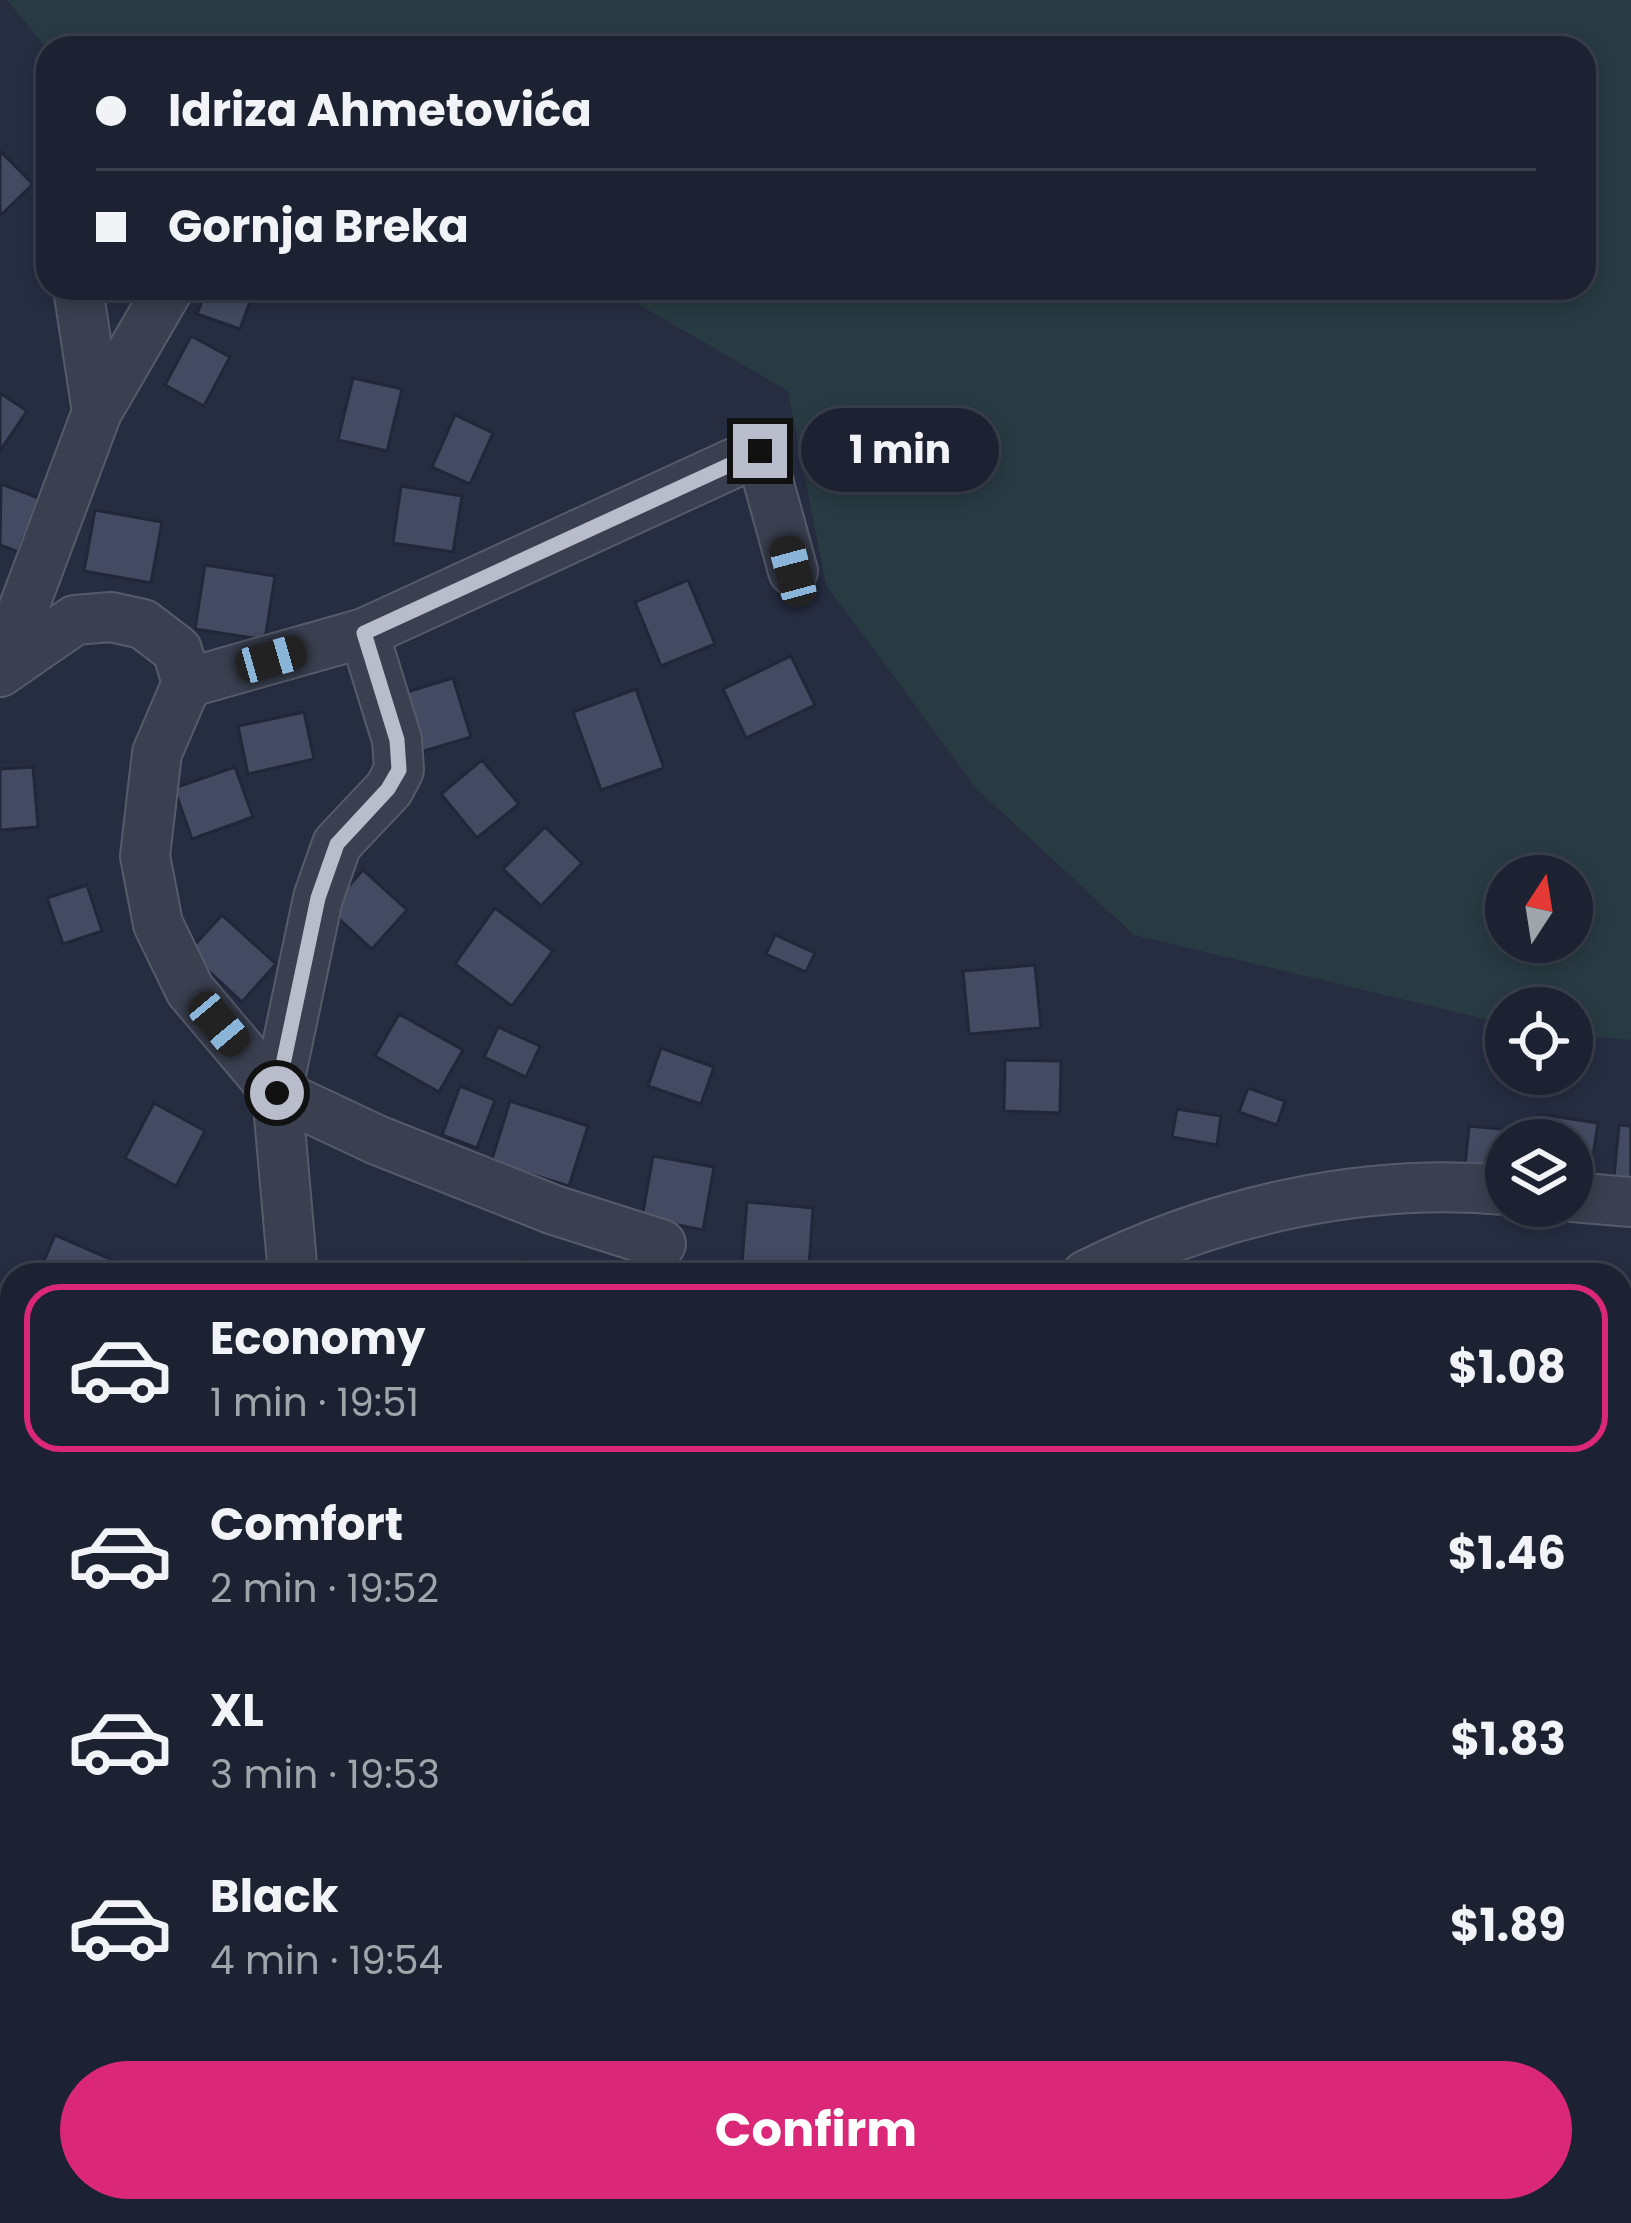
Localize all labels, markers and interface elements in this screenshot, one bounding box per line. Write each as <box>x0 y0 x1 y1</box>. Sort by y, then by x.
text: Idriza Ahmetovića <box>168 79 592 142</box>
text: Gornja Breka <box>168 195 469 258</box>
callout: 1 min <box>802 409 1000 493</box>
text: 1 min <box>849 422 951 477</box>
route end <box>733 424 787 478</box>
car <box>766 532 820 610</box>
car <box>231 632 311 686</box>
north arrow <box>1485 855 1593 963</box>
map controls <box>1485 855 1593 1227</box>
car <box>182 985 256 1063</box>
button: locate <box>1485 987 1593 1095</box>
route start <box>250 1066 304 1120</box>
button: layers <box>1485 1119 1593 1227</box>
text: Economy <box>210 1307 425 1370</box>
icon: car <box>66 1314 174 1422</box>
text: $1.08 <box>1448 1336 1566 1399</box>
text: 1 min · 19:51 <box>210 1375 419 1430</box>
text: Comfort <box>210 1493 403 1556</box>
icon: car <box>66 1500 174 1608</box>
text: $1.46 <box>1448 1522 1566 1585</box>
text: 2 min · 19:52 <box>210 1561 439 1616</box>
text: XL <box>210 1679 264 1742</box>
icon: car <box>66 1686 174 1794</box>
text: $1.83 <box>1450 1708 1566 1771</box>
text: 3 min · 19:53 <box>210 1747 440 1802</box>
text: Black <box>210 1865 339 1928</box>
icon: car <box>66 1872 174 1980</box>
text: $1.89 <box>1450 1894 1566 1957</box>
text: 4 min · 19:54 <box>210 1933 443 1988</box>
button: Confirm <box>60 2061 1572 2199</box>

